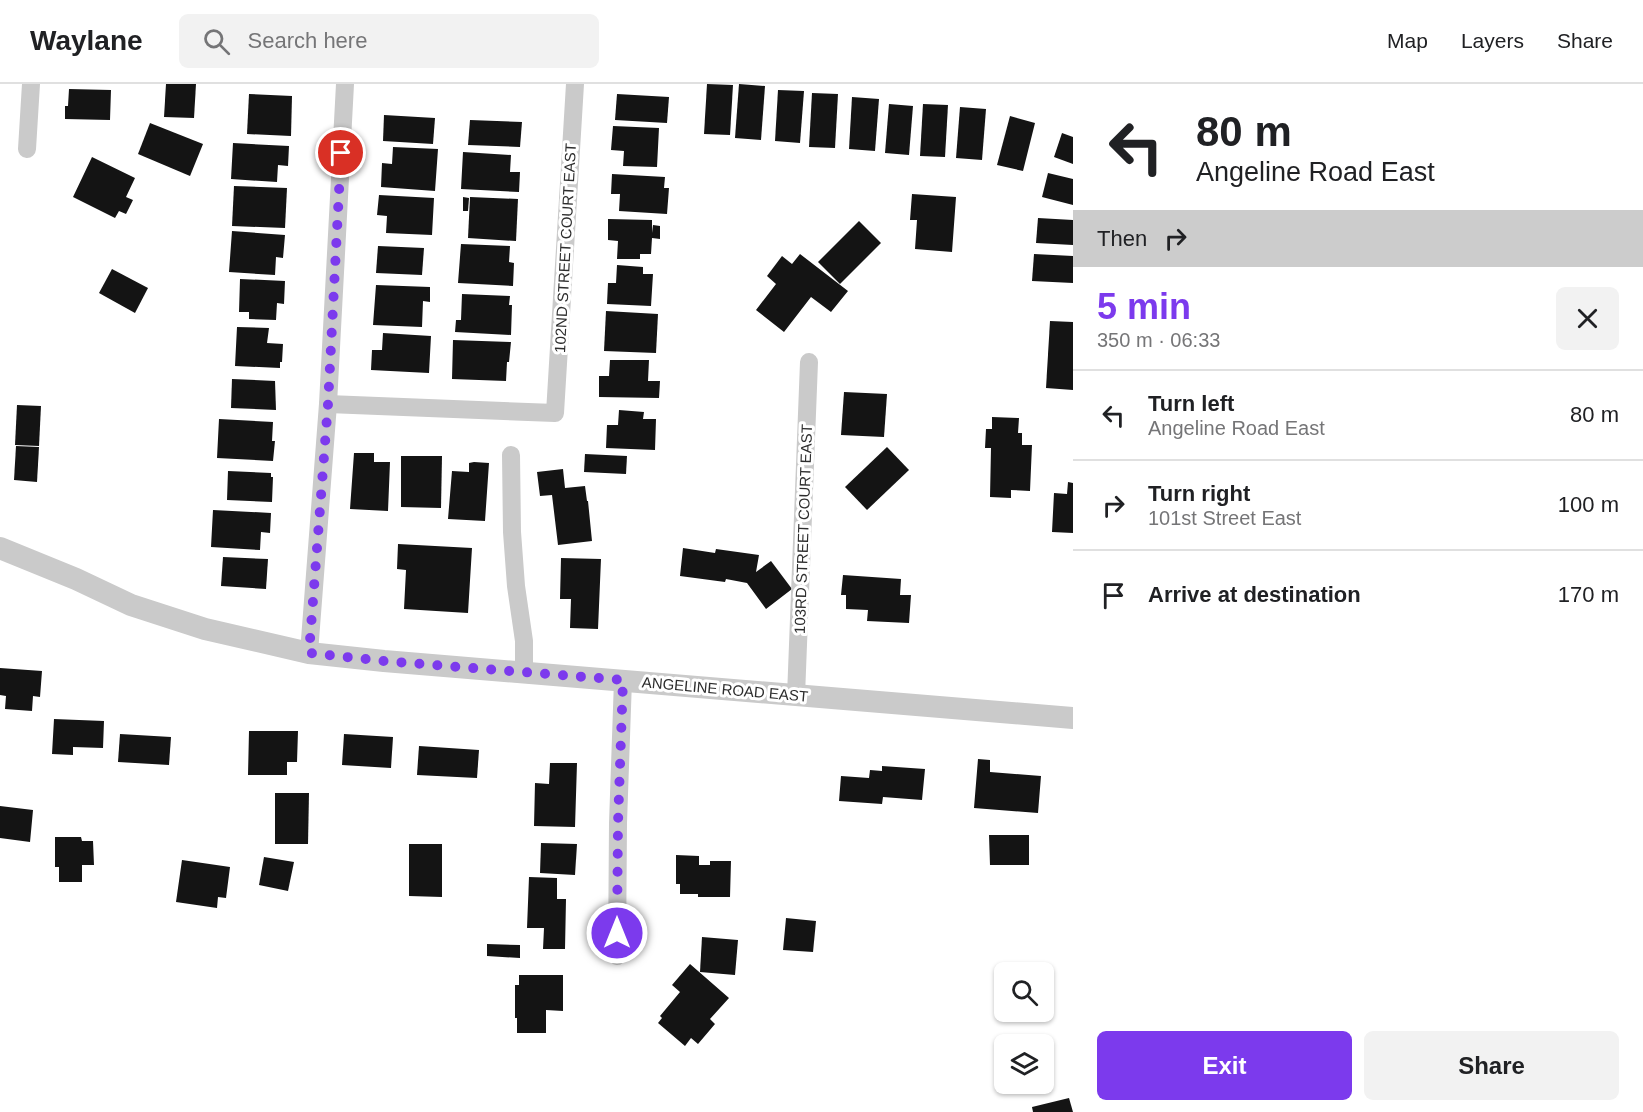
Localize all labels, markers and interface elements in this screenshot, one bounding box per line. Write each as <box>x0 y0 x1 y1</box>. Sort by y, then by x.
search box <box>179 14 599 68</box>
text: Waylane <box>30 25 143 56</box>
icon: search <box>200 25 233 58</box>
text: Search here <box>248 28 367 53</box>
text: Map <box>1387 29 1428 52</box>
text: Layers <box>1461 29 1524 52</box>
text: Share <box>1557 29 1613 52</box>
icon: left <box>1097 108 1175 186</box>
text: 80 m <box>1196 108 1292 155</box>
pin <box>315 127 366 178</box>
icon: arrive <box>324 136 357 169</box>
street label: 102ND STREET COURT EAST <box>551 143 579 353</box>
text: Angeline Road East <box>1196 157 1435 187</box>
icon: right <box>1159 222 1192 255</box>
text: Then <box>1097 226 1147 251</box>
text: 5 min <box>1097 286 1191 327</box>
button: close <box>1556 287 1619 350</box>
text: 350 m · 06:33 <box>1097 329 1220 351</box>
text: Turn left <box>1148 391 1234 416</box>
icon: left <box>1097 399 1130 432</box>
text: 80 m <box>1570 402 1619 427</box>
text: Angeline Road East <box>1148 417 1325 439</box>
street label: 103RD STREET COURT EAST <box>791 424 815 634</box>
text: Turn right <box>1148 481 1250 506</box>
icon: right <box>1097 489 1130 522</box>
text: 100 m <box>1558 492 1619 517</box>
text: 101st Street East <box>1148 507 1301 529</box>
icon: arrive <box>1097 579 1130 612</box>
text: Arrive at destination <box>1148 582 1361 607</box>
text: 170 m <box>1558 582 1619 607</box>
street label: ANGELINE ROAD EAST <box>641 673 809 705</box>
position arrow <box>585 901 649 965</box>
map controls <box>994 962 1054 1094</box>
button: search <box>994 962 1054 1022</box>
button: Exit <box>1097 1031 1352 1100</box>
button: Share <box>1364 1031 1619 1100</box>
button: layers <box>994 1034 1054 1094</box>

